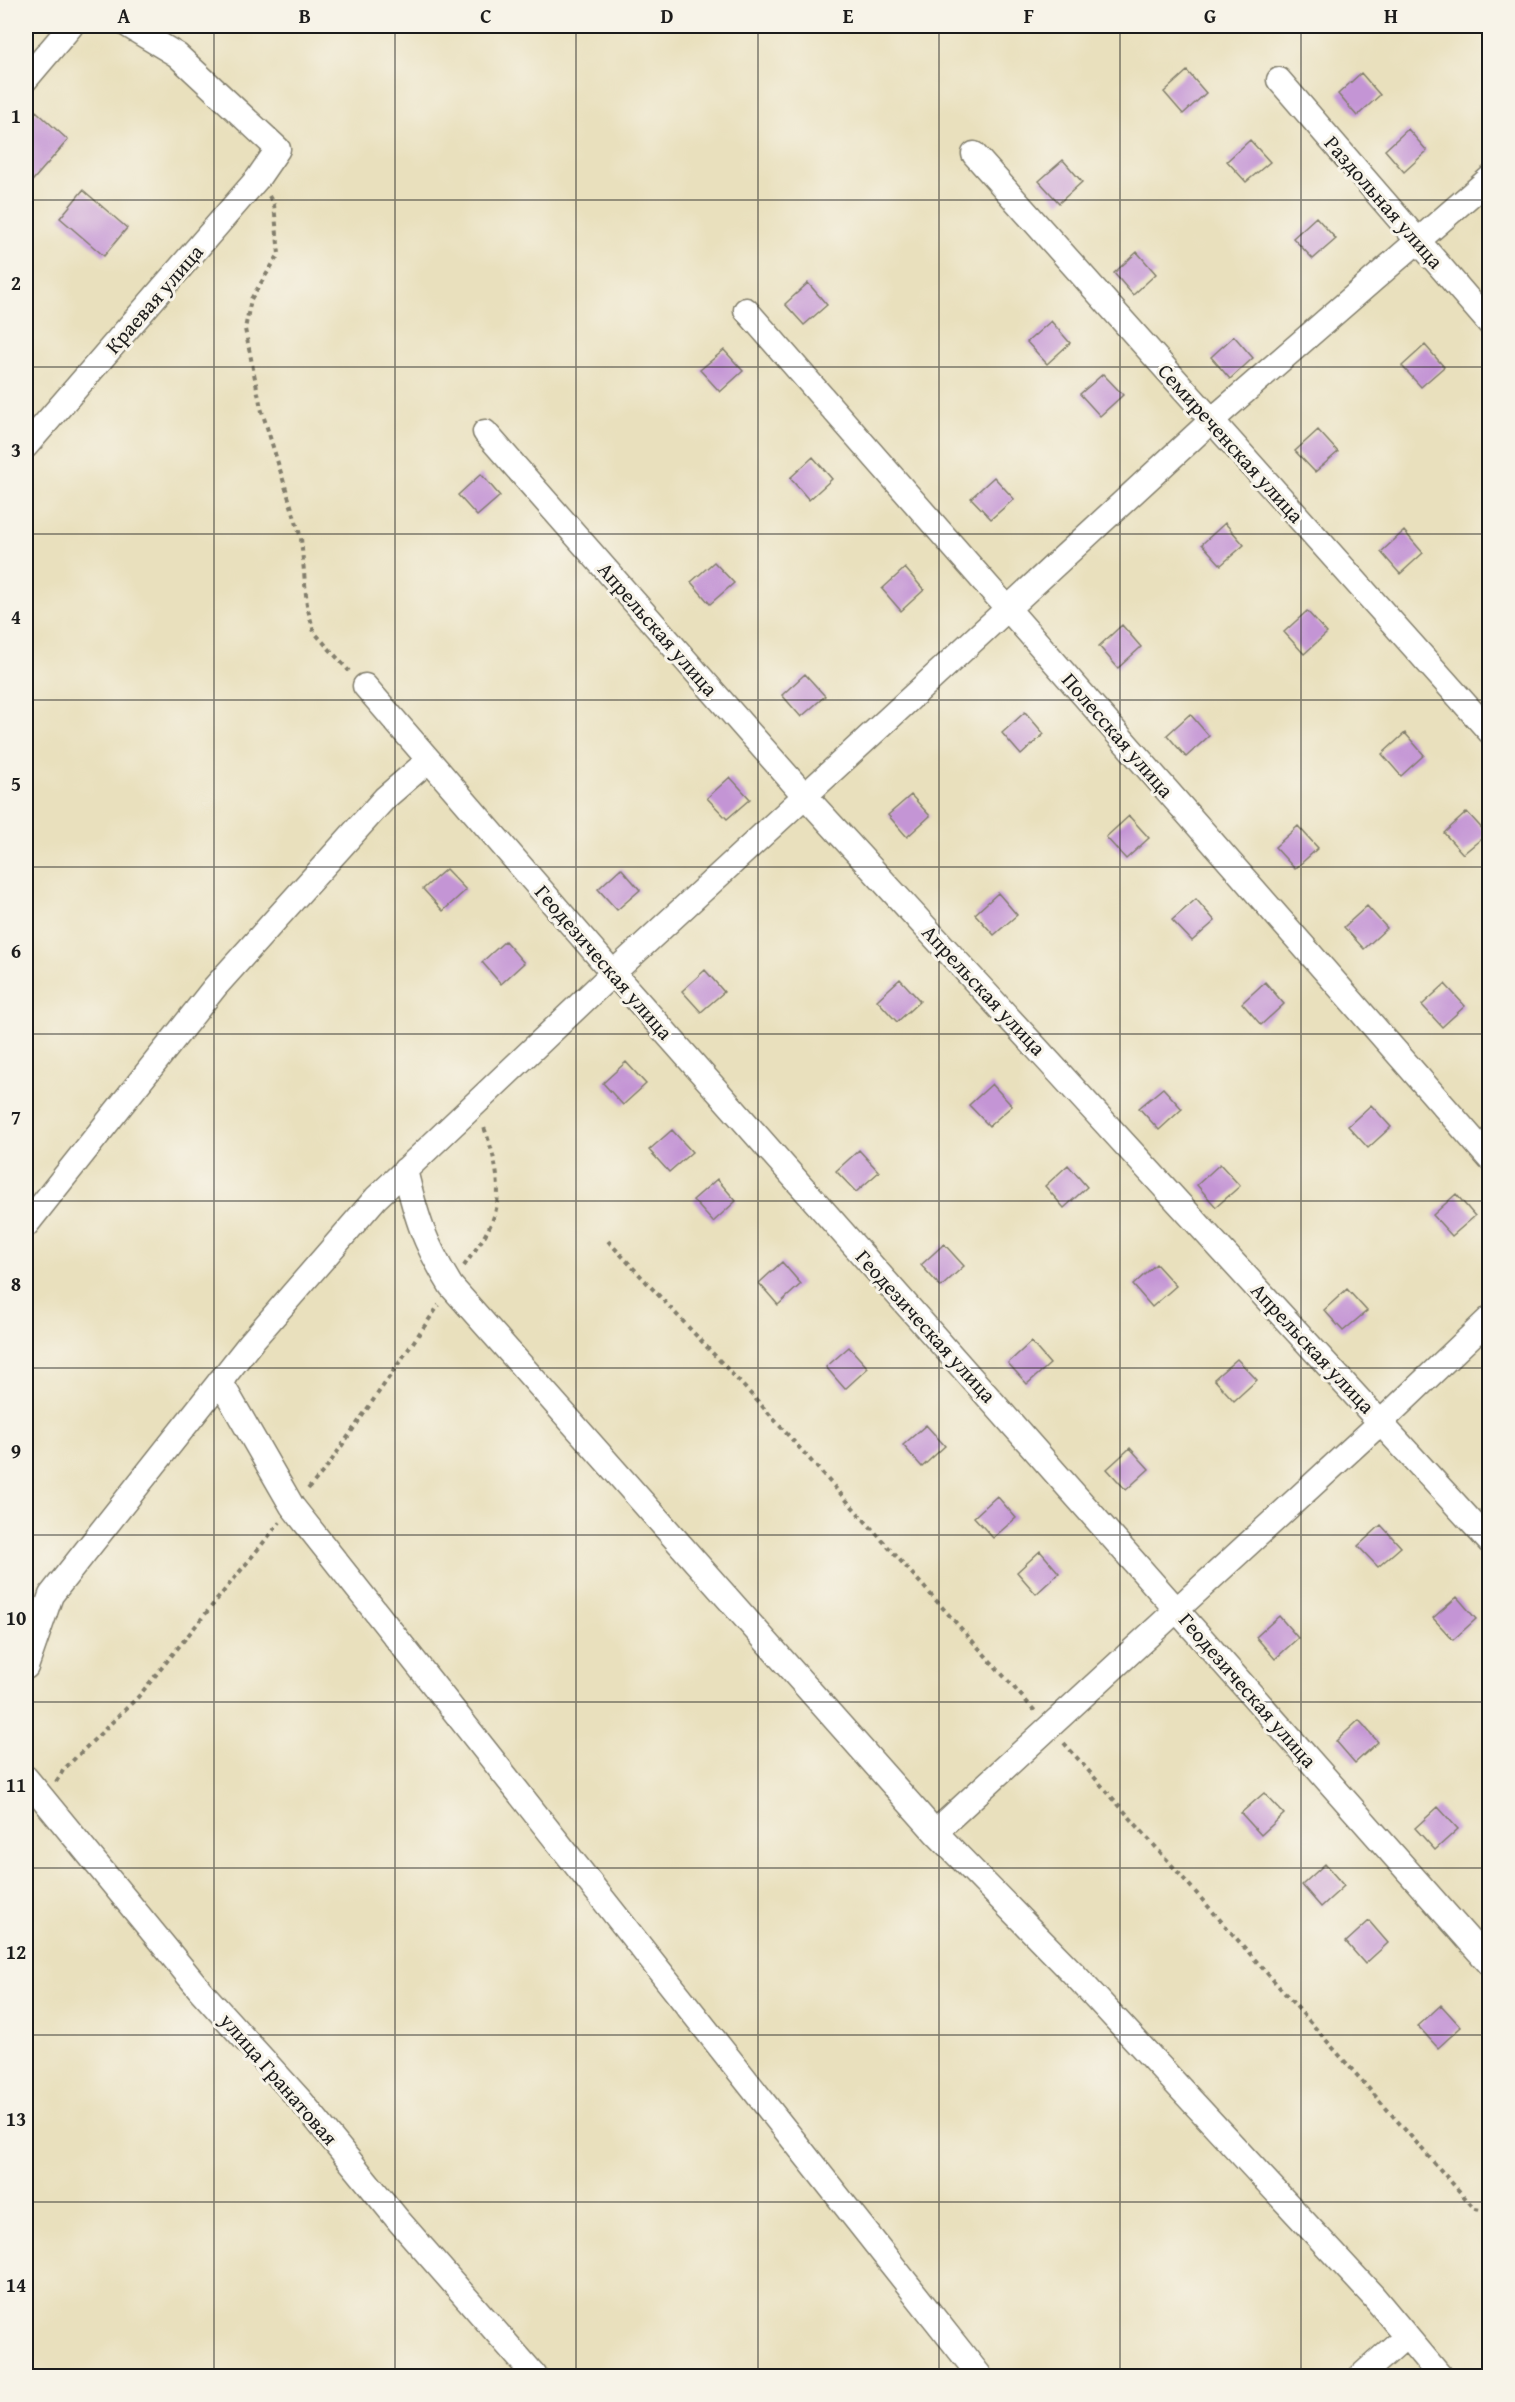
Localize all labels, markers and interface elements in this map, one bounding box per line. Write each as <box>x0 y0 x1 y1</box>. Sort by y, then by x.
text: A <box>118 1 131 30</box>
text: B <box>299 1 311 30</box>
text: C <box>480 1 492 30</box>
text: D <box>660 1 674 30</box>
text: E <box>843 1 854 30</box>
text: F <box>1024 1 1034 30</box>
text: G <box>1204 1 1216 30</box>
text: H <box>1384 1 1398 30</box>
text: 1 <box>11 101 21 130</box>
street label: Раздольная улица <box>1317 128 1451 276</box>
street label: Краевая улица <box>98 237 210 361</box>
text: 2 <box>11 268 21 297</box>
street label: Семиреченская улица <box>1151 356 1311 530</box>
text: 3 <box>11 435 21 464</box>
street label: Апрельская улица <box>591 555 725 703</box>
text: 4 <box>11 602 21 631</box>
street label: Полесская улица <box>1055 666 1181 804</box>
text: 5 <box>11 769 21 798</box>
street label: Геодезическая улица <box>528 878 680 1046</box>
street label: Апрельская улица <box>915 917 1053 1063</box>
text: 6 <box>11 936 21 965</box>
text: 7 <box>11 1102 21 1131</box>
street label: Геодезическая улица <box>849 1242 1003 1410</box>
text: 8 <box>11 1269 21 1298</box>
street label: Апрельская улица <box>1244 1275 1382 1421</box>
text: 9 <box>11 1436 21 1465</box>
text: 10 <box>6 1603 26 1632</box>
street label: Геодезическая улица <box>1172 1606 1324 1774</box>
text: 11 <box>6 1770 26 1799</box>
text: 12 <box>6 1937 26 1966</box>
street label: улица Гранатовая <box>212 2005 346 2152</box>
text: 13 <box>6 2104 26 2133</box>
text: 14 <box>6 2270 26 2299</box>

